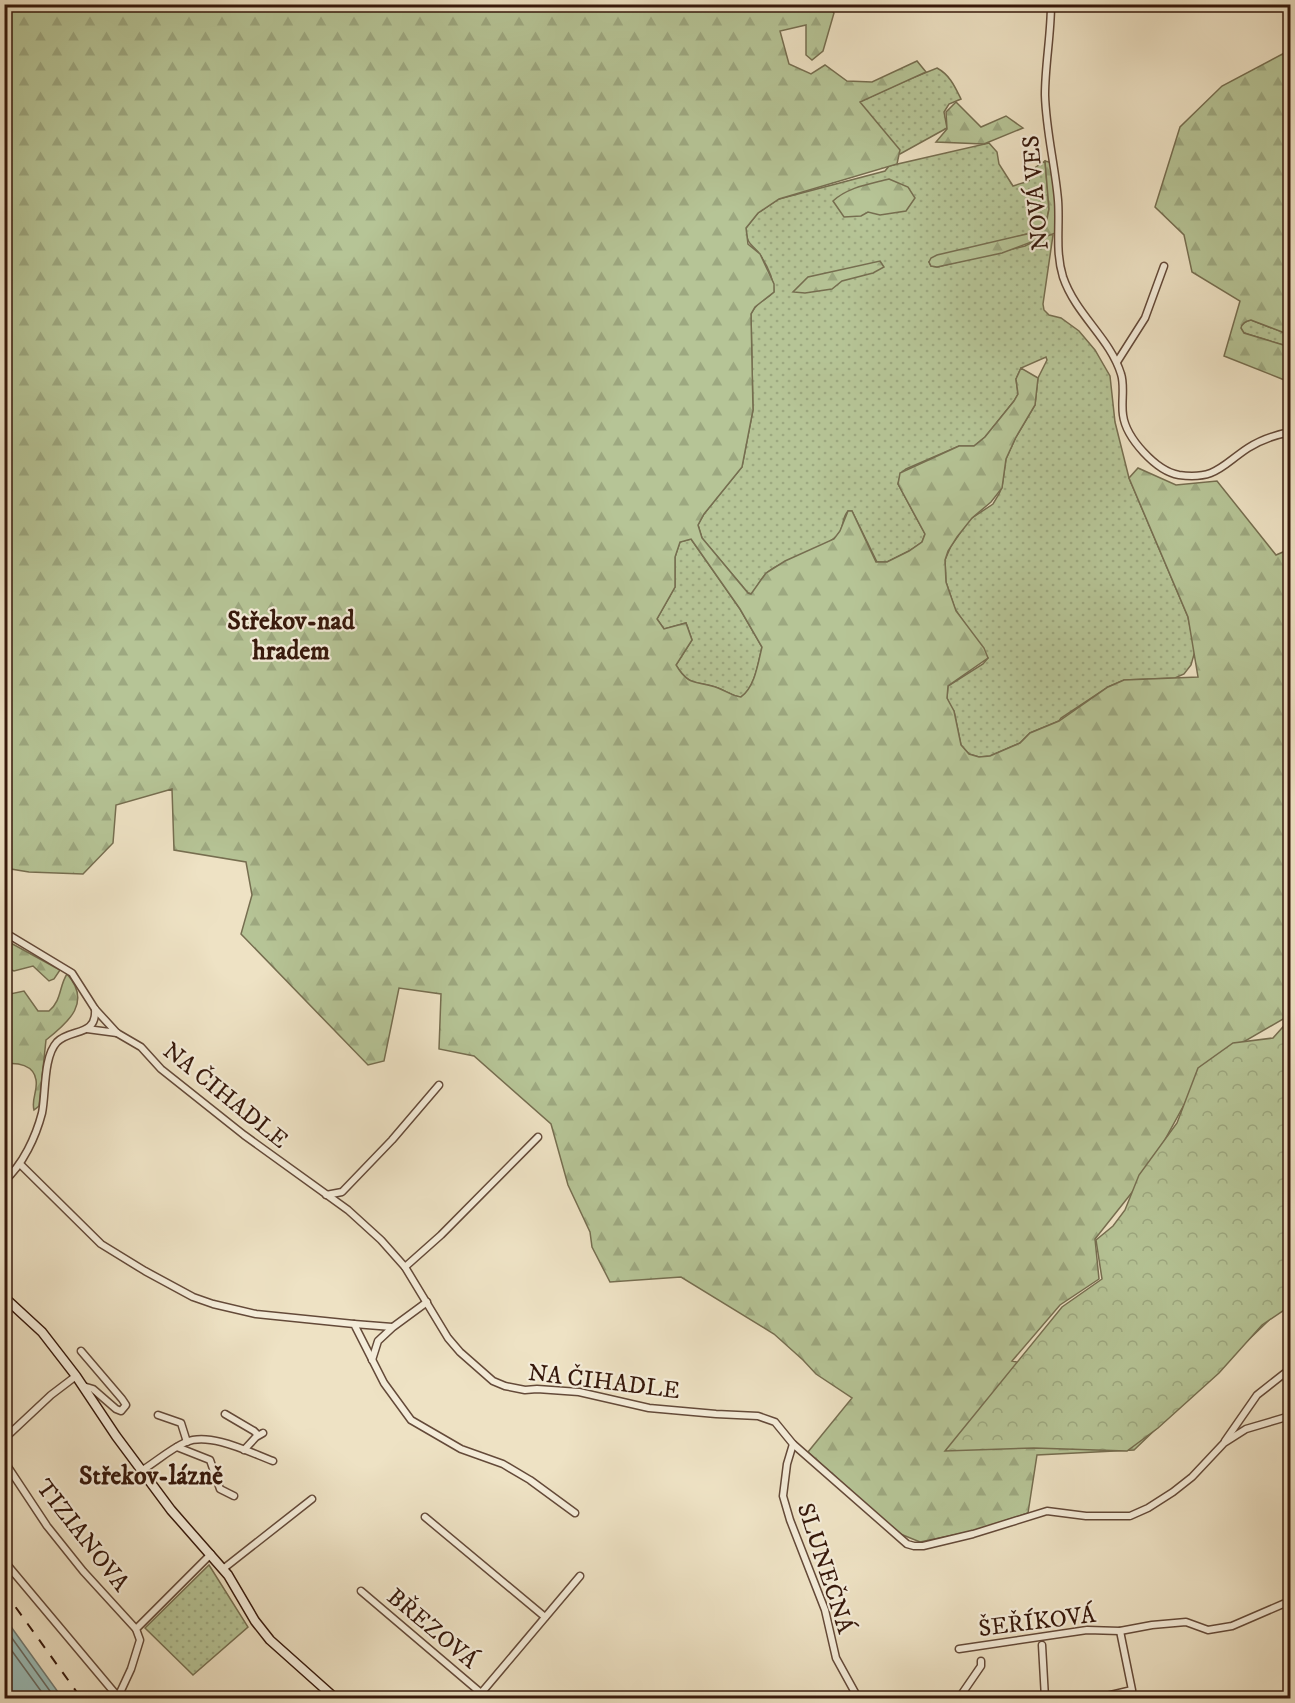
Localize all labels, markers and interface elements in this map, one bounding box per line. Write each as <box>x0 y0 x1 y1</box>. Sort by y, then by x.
street label: NOVÁ VES <box>1015 134 1056 252</box>
district label: Střekov-nad hradem <box>227 605 356 668</box>
street label: NA ČIHADLE <box>157 1035 295 1156</box>
street label: NA ČIHADLE <box>526 1357 682 1406</box>
district label: Střekov-lázně <box>79 1460 223 1493</box>
street label: TIZIANOVA <box>29 1473 136 1598</box>
street label: SLUNEČNÁ <box>790 1499 861 1638</box>
street label: BŘEZOVÁ <box>381 1581 485 1676</box>
street label: ŠEŘÍKOVÁ <box>977 1599 1098 1644</box>

